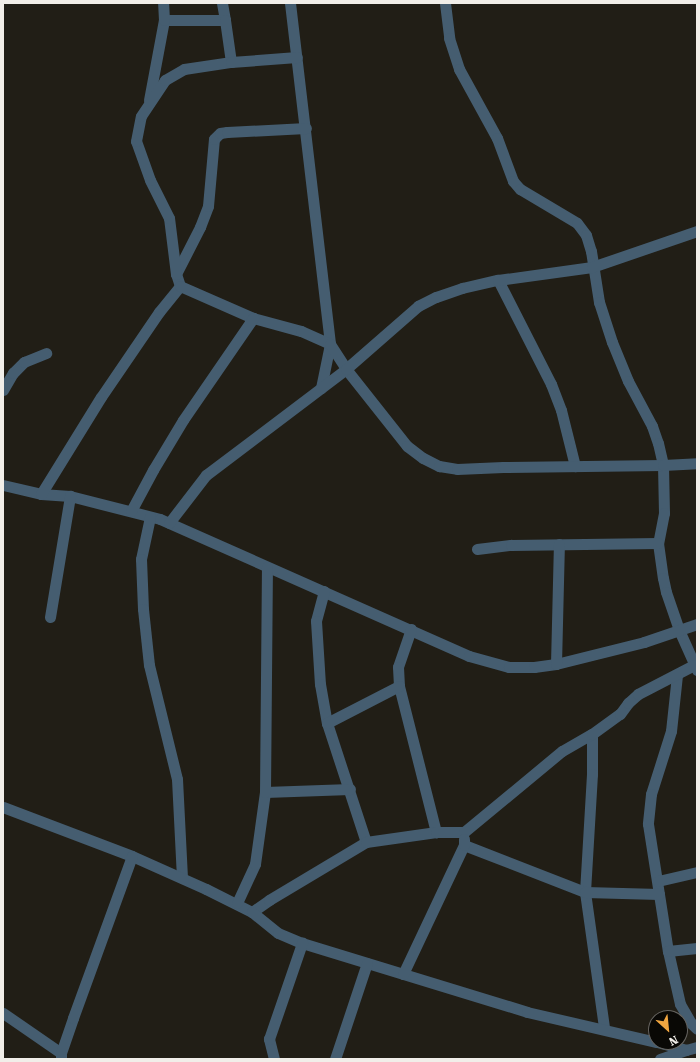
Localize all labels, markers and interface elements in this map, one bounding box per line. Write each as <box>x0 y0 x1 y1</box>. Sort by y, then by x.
north arrow <box>648 1010 688 1050</box>
text: N <box>666 1033 680 1048</box>

